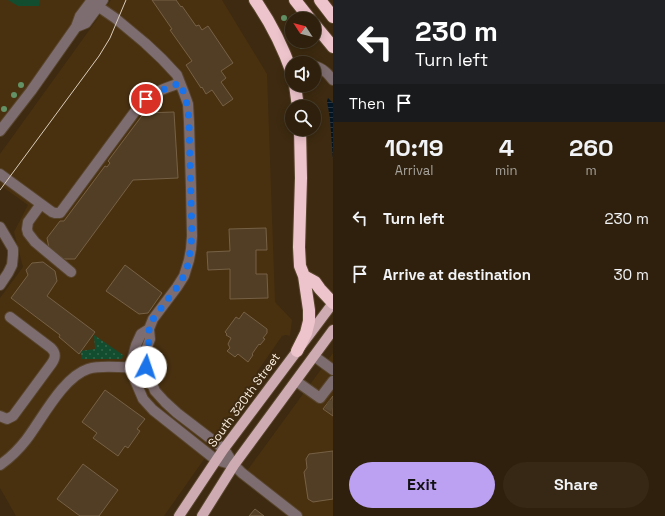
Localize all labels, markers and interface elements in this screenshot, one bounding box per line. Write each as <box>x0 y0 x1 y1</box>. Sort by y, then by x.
north arrow <box>285 12 321 48</box>
map controls <box>285 12 321 136</box>
text: 230 m <box>415 13 498 49</box>
icon: left <box>349 16 401 68</box>
text: Turn left <box>415 48 488 71</box>
button: sound <box>285 56 321 92</box>
pin <box>129 82 163 116</box>
icon: arrive <box>135 88 157 110</box>
icon: arrive <box>393 92 415 114</box>
text: Then <box>349 94 385 113</box>
button: search <box>285 100 321 136</box>
text: 10:19 <box>384 132 444 163</box>
text: 4 <box>499 132 514 163</box>
text: 260 <box>569 132 614 163</box>
text: Arrival <box>395 162 433 179</box>
text: min <box>495 162 517 179</box>
text: m <box>586 162 597 179</box>
icon: left <box>349 207 371 229</box>
text: Turn left <box>383 209 445 228</box>
text: 230 m <box>605 209 649 228</box>
icon: arrive <box>349 263 371 285</box>
text: Arrive at destination <box>383 265 531 284</box>
text: 30 m <box>614 265 649 284</box>
position arrow <box>125 346 167 388</box>
street label: South 320th Street <box>204 350 284 450</box>
button: Exit <box>349 462 495 508</box>
button: Share <box>503 462 649 508</box>

